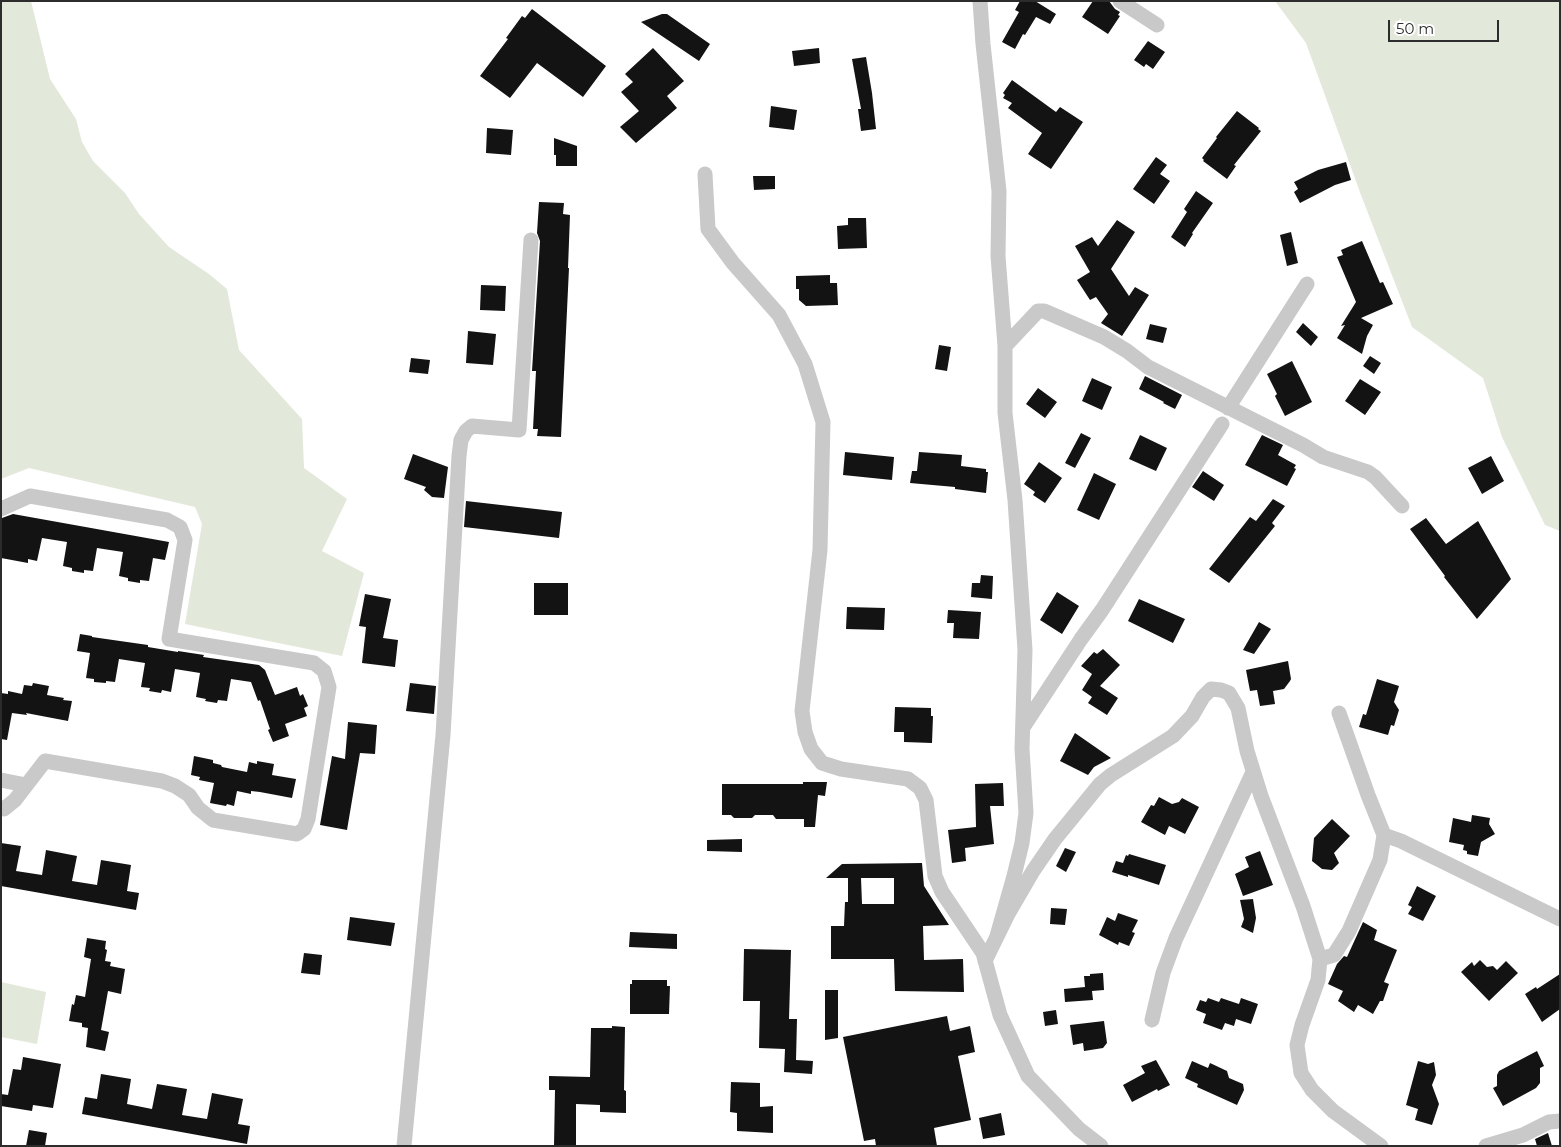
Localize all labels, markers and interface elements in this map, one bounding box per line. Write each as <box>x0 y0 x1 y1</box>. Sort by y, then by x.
scale bar <box>1391 10 1502 42</box>
text: 50 m <box>1396 19 1434 38</box>

